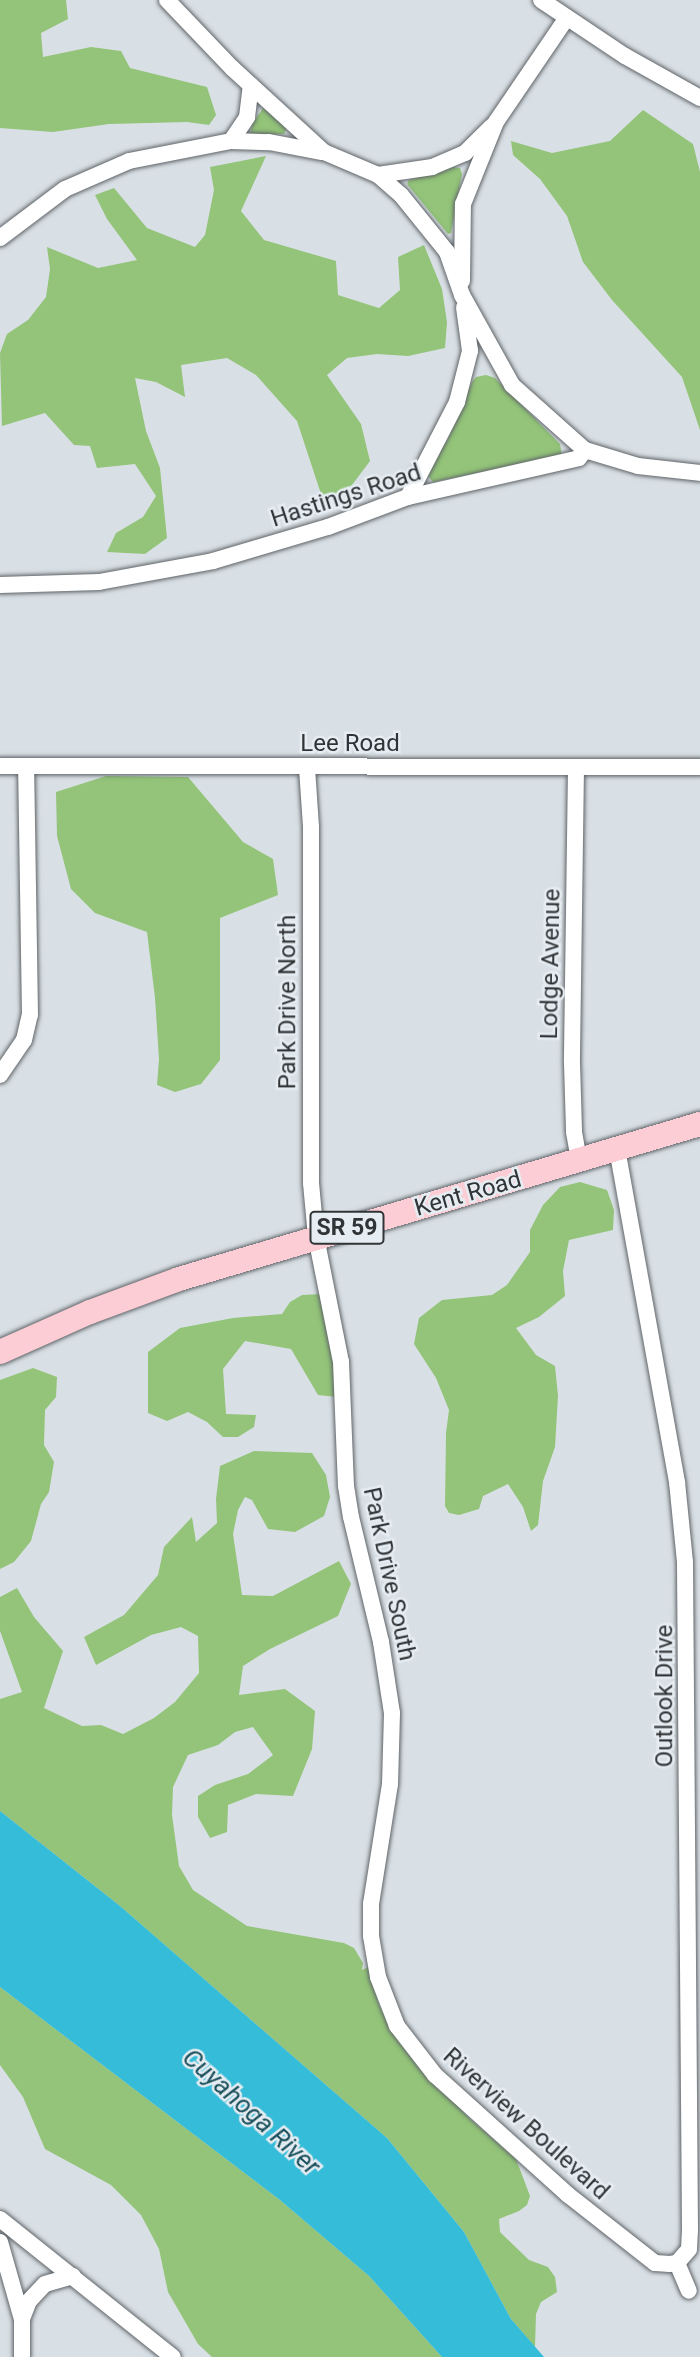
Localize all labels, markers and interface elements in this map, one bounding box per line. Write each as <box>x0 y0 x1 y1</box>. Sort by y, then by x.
street label: Hastings Road <box>267 458 425 534</box>
street label: Lee Road <box>300 730 400 758</box>
street label: Lodge Avenue <box>535 888 567 1040</box>
street label: Park Drive North <box>274 915 302 1089</box>
street label: Kent Road <box>411 1165 525 1223</box>
road number: SR 59 <box>308 1208 386 1247</box>
street label: Park Drive South <box>357 1485 421 1663</box>
street label: Outlook Drive <box>651 1625 679 1767</box>
water label: Cuyahoga River <box>176 2042 326 2182</box>
street label: Riverview Boulevard <box>437 2042 615 2206</box>

